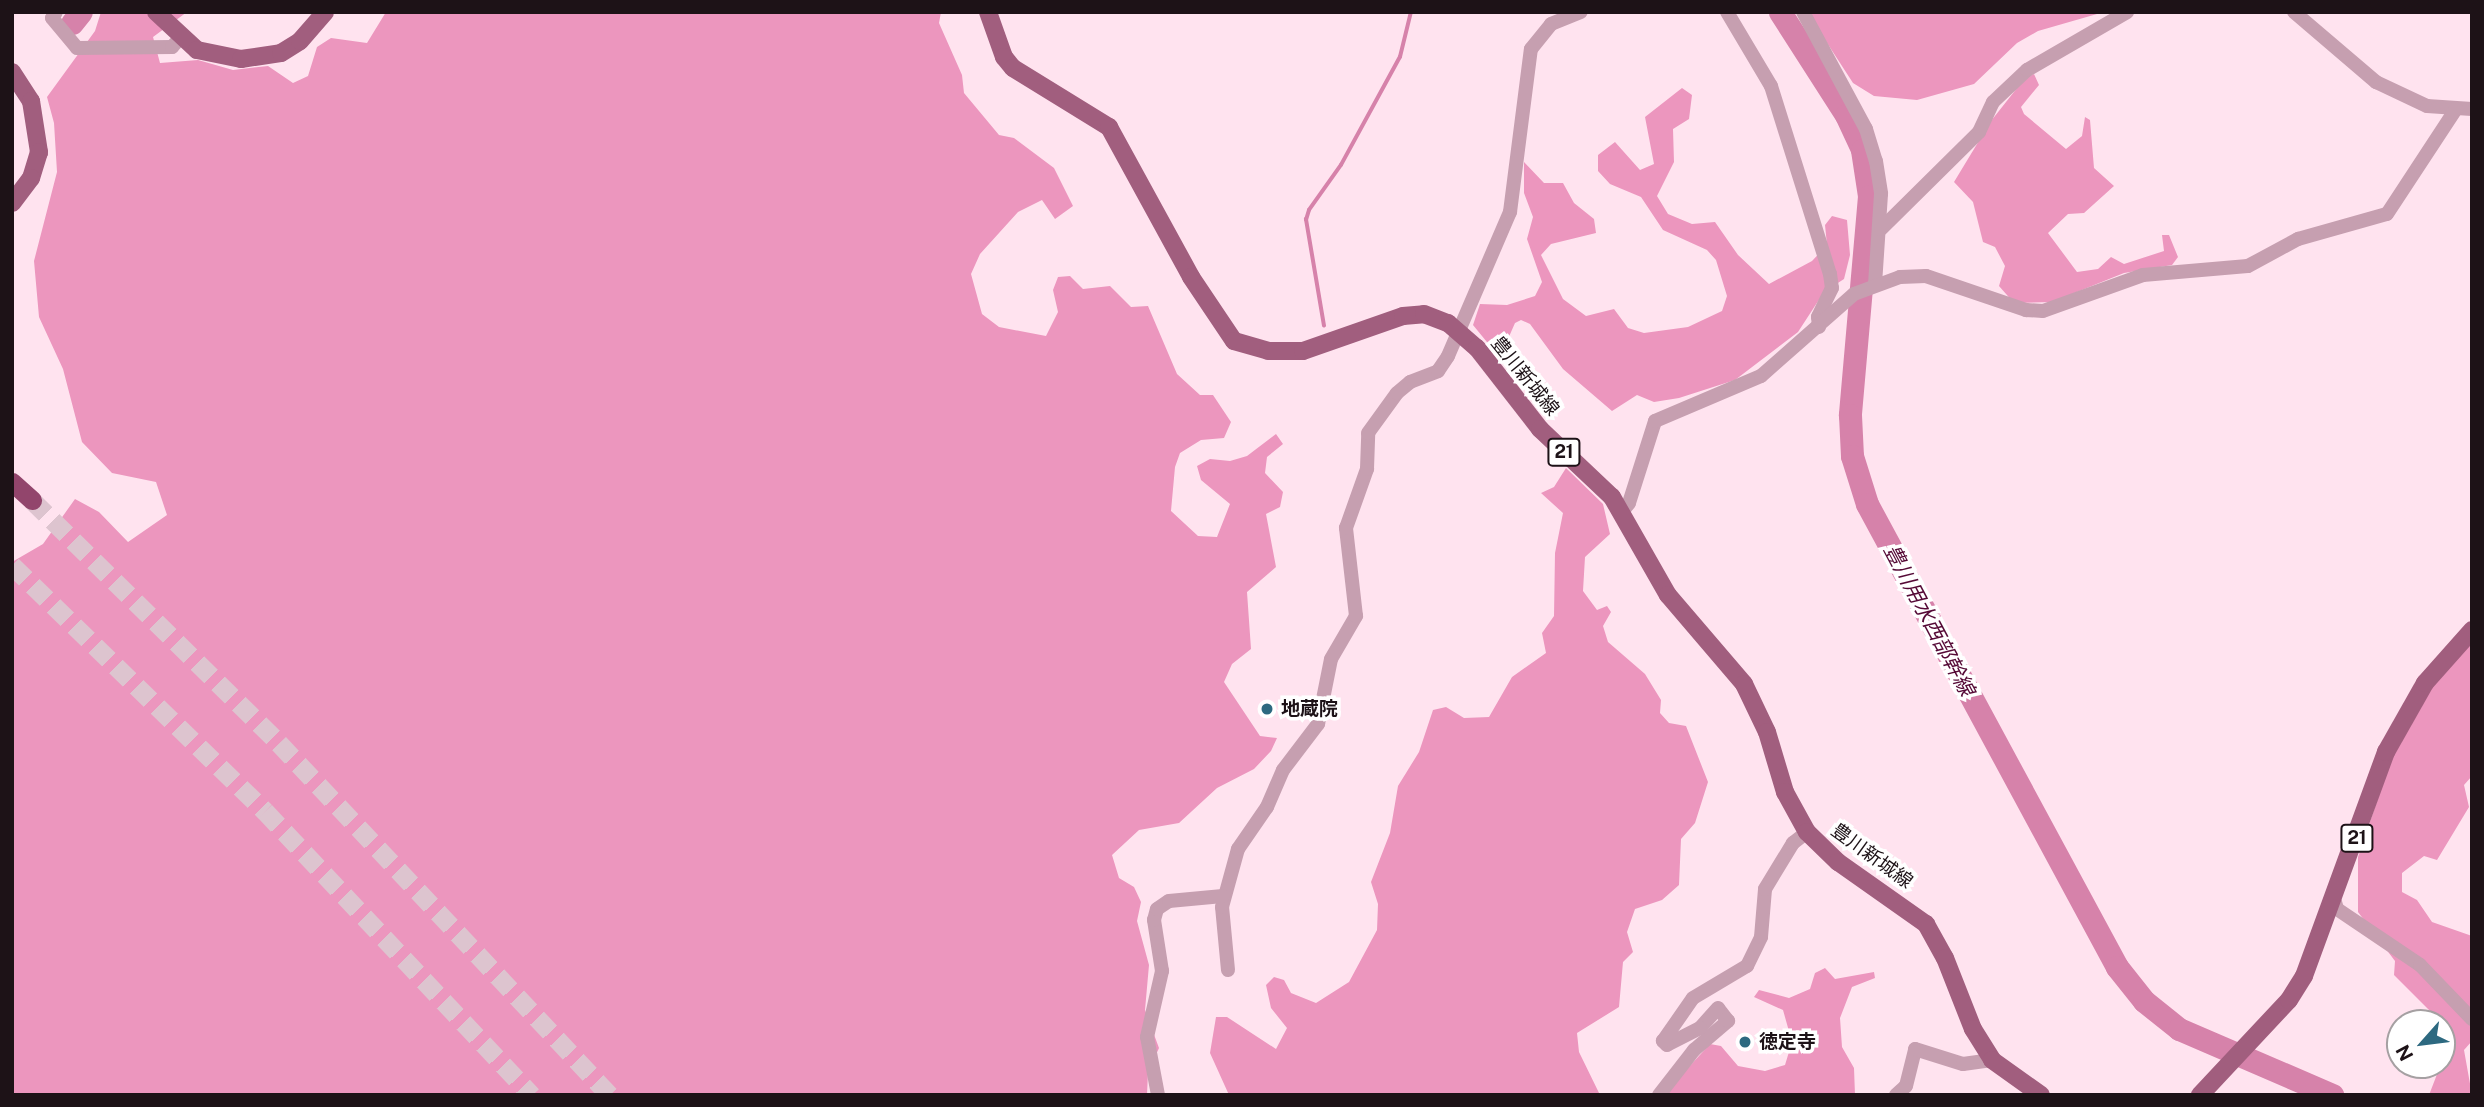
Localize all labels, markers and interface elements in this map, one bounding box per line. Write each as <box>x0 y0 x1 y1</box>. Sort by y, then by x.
street label: 豊川新城線 <box>1486 332 1564 420</box>
road number: 21 <box>1546 438 1582 466</box>
water label: 豊川用水西部幹線 <box>1878 540 1980 700</box>
place label: 地蔵院 <box>1281 698 1338 720</box>
marker: 地蔵院 <box>1259 701 1275 717</box>
street label: 豊川新城線 <box>1827 819 1917 893</box>
road number: 21 <box>2340 824 2374 852</box>
north arrow <box>2386 1009 2456 1079</box>
place label: 徳定寺 <box>1759 1031 1816 1053</box>
marker: 徳定寺 <box>1737 1034 1753 1050</box>
text: N <box>2391 1041 2417 1065</box>

